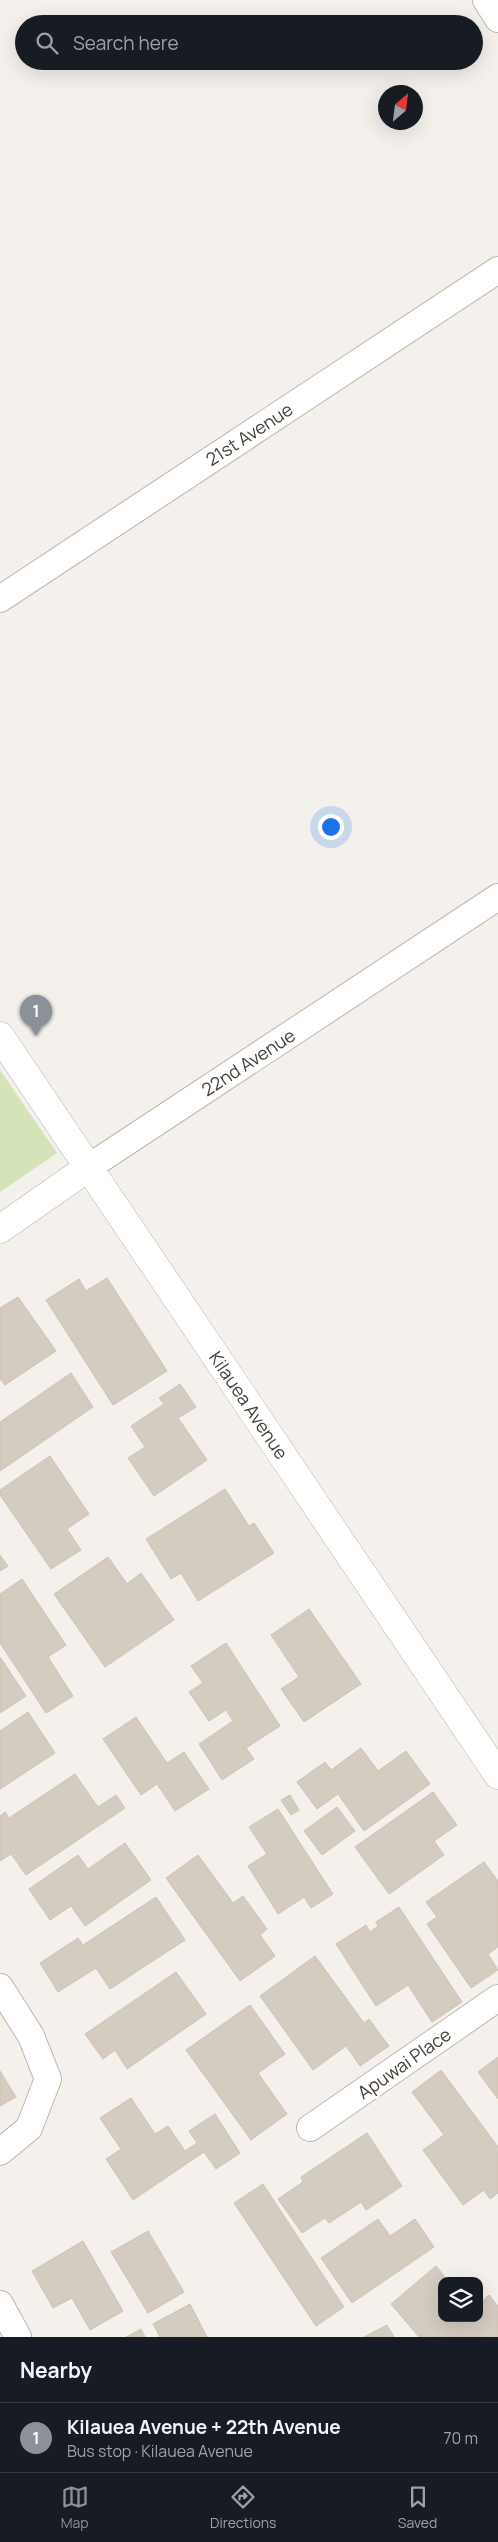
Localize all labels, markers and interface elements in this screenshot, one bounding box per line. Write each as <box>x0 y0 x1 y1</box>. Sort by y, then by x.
search box <box>15 15 483 70</box>
icon: search <box>33 29 61 57</box>
text: Search here <box>73 30 179 56</box>
north arrow <box>378 85 423 130</box>
street label: 21st Avenue <box>201 397 297 471</box>
your location <box>318 814 344 840</box>
pin: 1 <box>20 995 52 1036</box>
street label: 22nd Avenue <box>197 1023 299 1101</box>
street label: Kilauea Avenue <box>204 1346 294 1464</box>
street label: Apuwai Place <box>352 2022 456 2104</box>
map controls <box>438 2277 483 2322</box>
button: layers <box>438 2277 483 2322</box>
text: Nearby <box>20 2356 92 2384</box>
text: Kilauea Avenue + 22th Avenue <box>67 2414 341 2440</box>
text: 1 <box>32 2427 40 2449</box>
text: 70 m <box>443 2427 478 2449</box>
text: Bus stop · Kilauea Avenue <box>67 2440 253 2462</box>
tab: Map <box>61 2483 89 2532</box>
tab: Directions <box>210 2483 276 2532</box>
tab: Saved <box>398 2483 437 2532</box>

